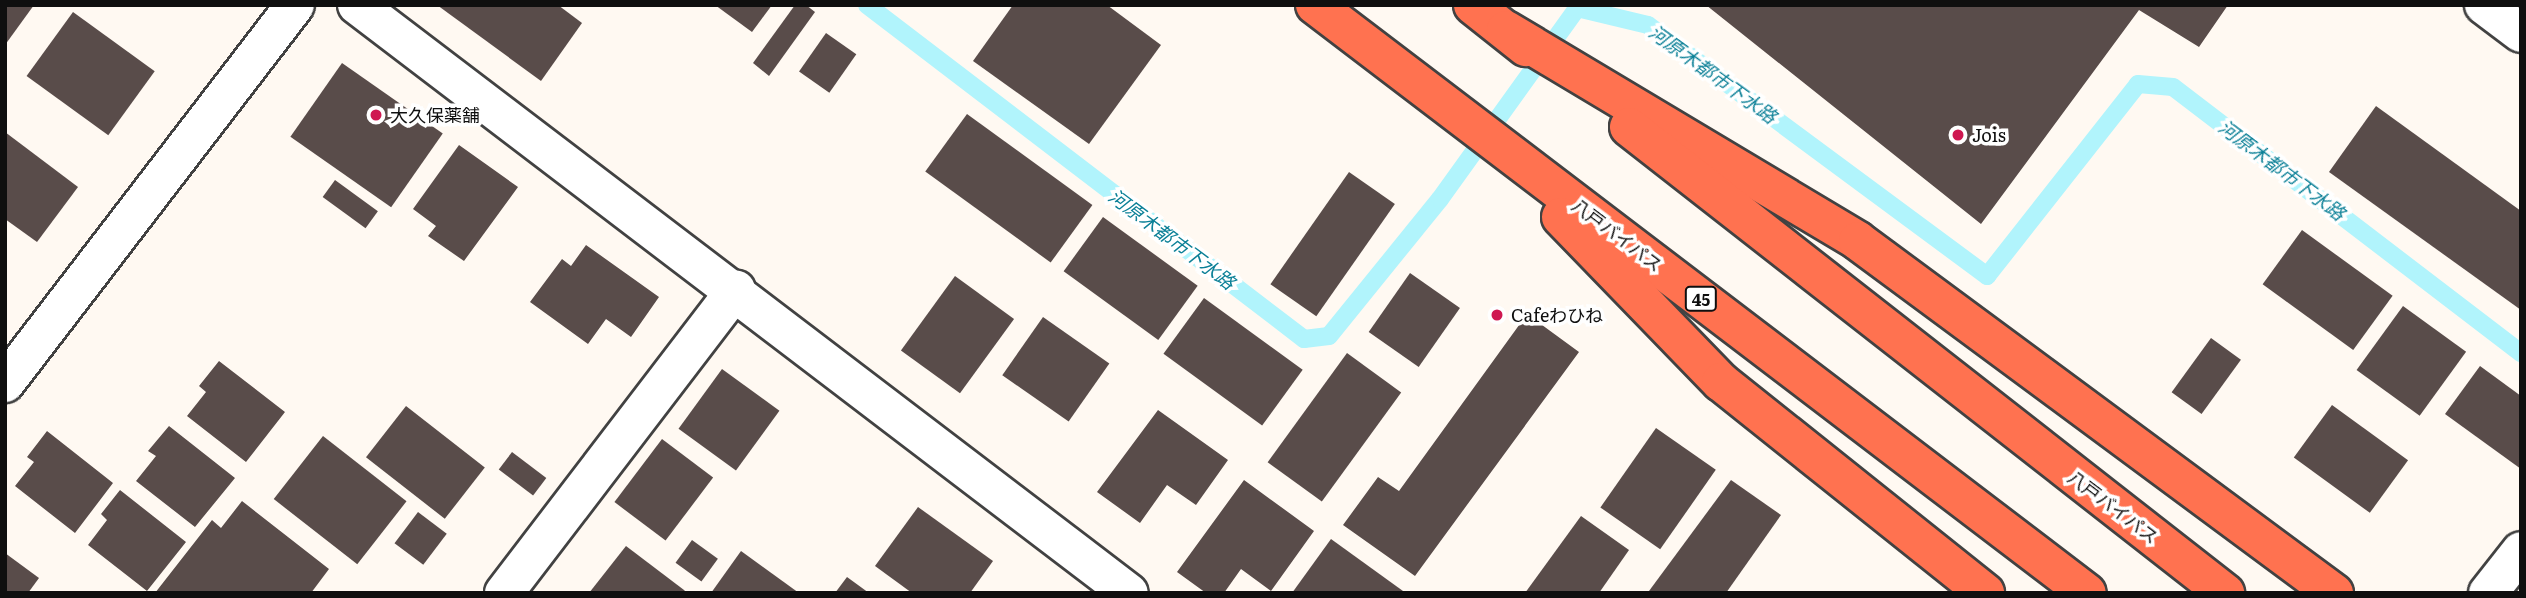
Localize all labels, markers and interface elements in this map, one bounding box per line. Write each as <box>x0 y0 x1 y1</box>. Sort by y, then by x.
water label: 河原木都市下水路 <box>1645 20 1781 128</box>
place label: 大久保薬舗 <box>390 104 480 126</box>
marker: 大久保薬舗 <box>368 107 384 123</box>
water label: 河原木都市下水路 <box>2214 115 2350 225</box>
place label: Jois <box>1972 124 2006 146</box>
marker: Jois <box>1950 127 1966 143</box>
water label: 河原木都市下水路 <box>1104 184 1240 294</box>
street label: 八戸バイパス <box>1567 194 1667 276</box>
road number: 45 <box>1684 286 1718 312</box>
place label: Cafeわひね <box>1511 304 1603 326</box>
marker: Cafeわひね <box>1489 307 1505 323</box>
street label: 八戸バイパス <box>2063 466 2163 548</box>

